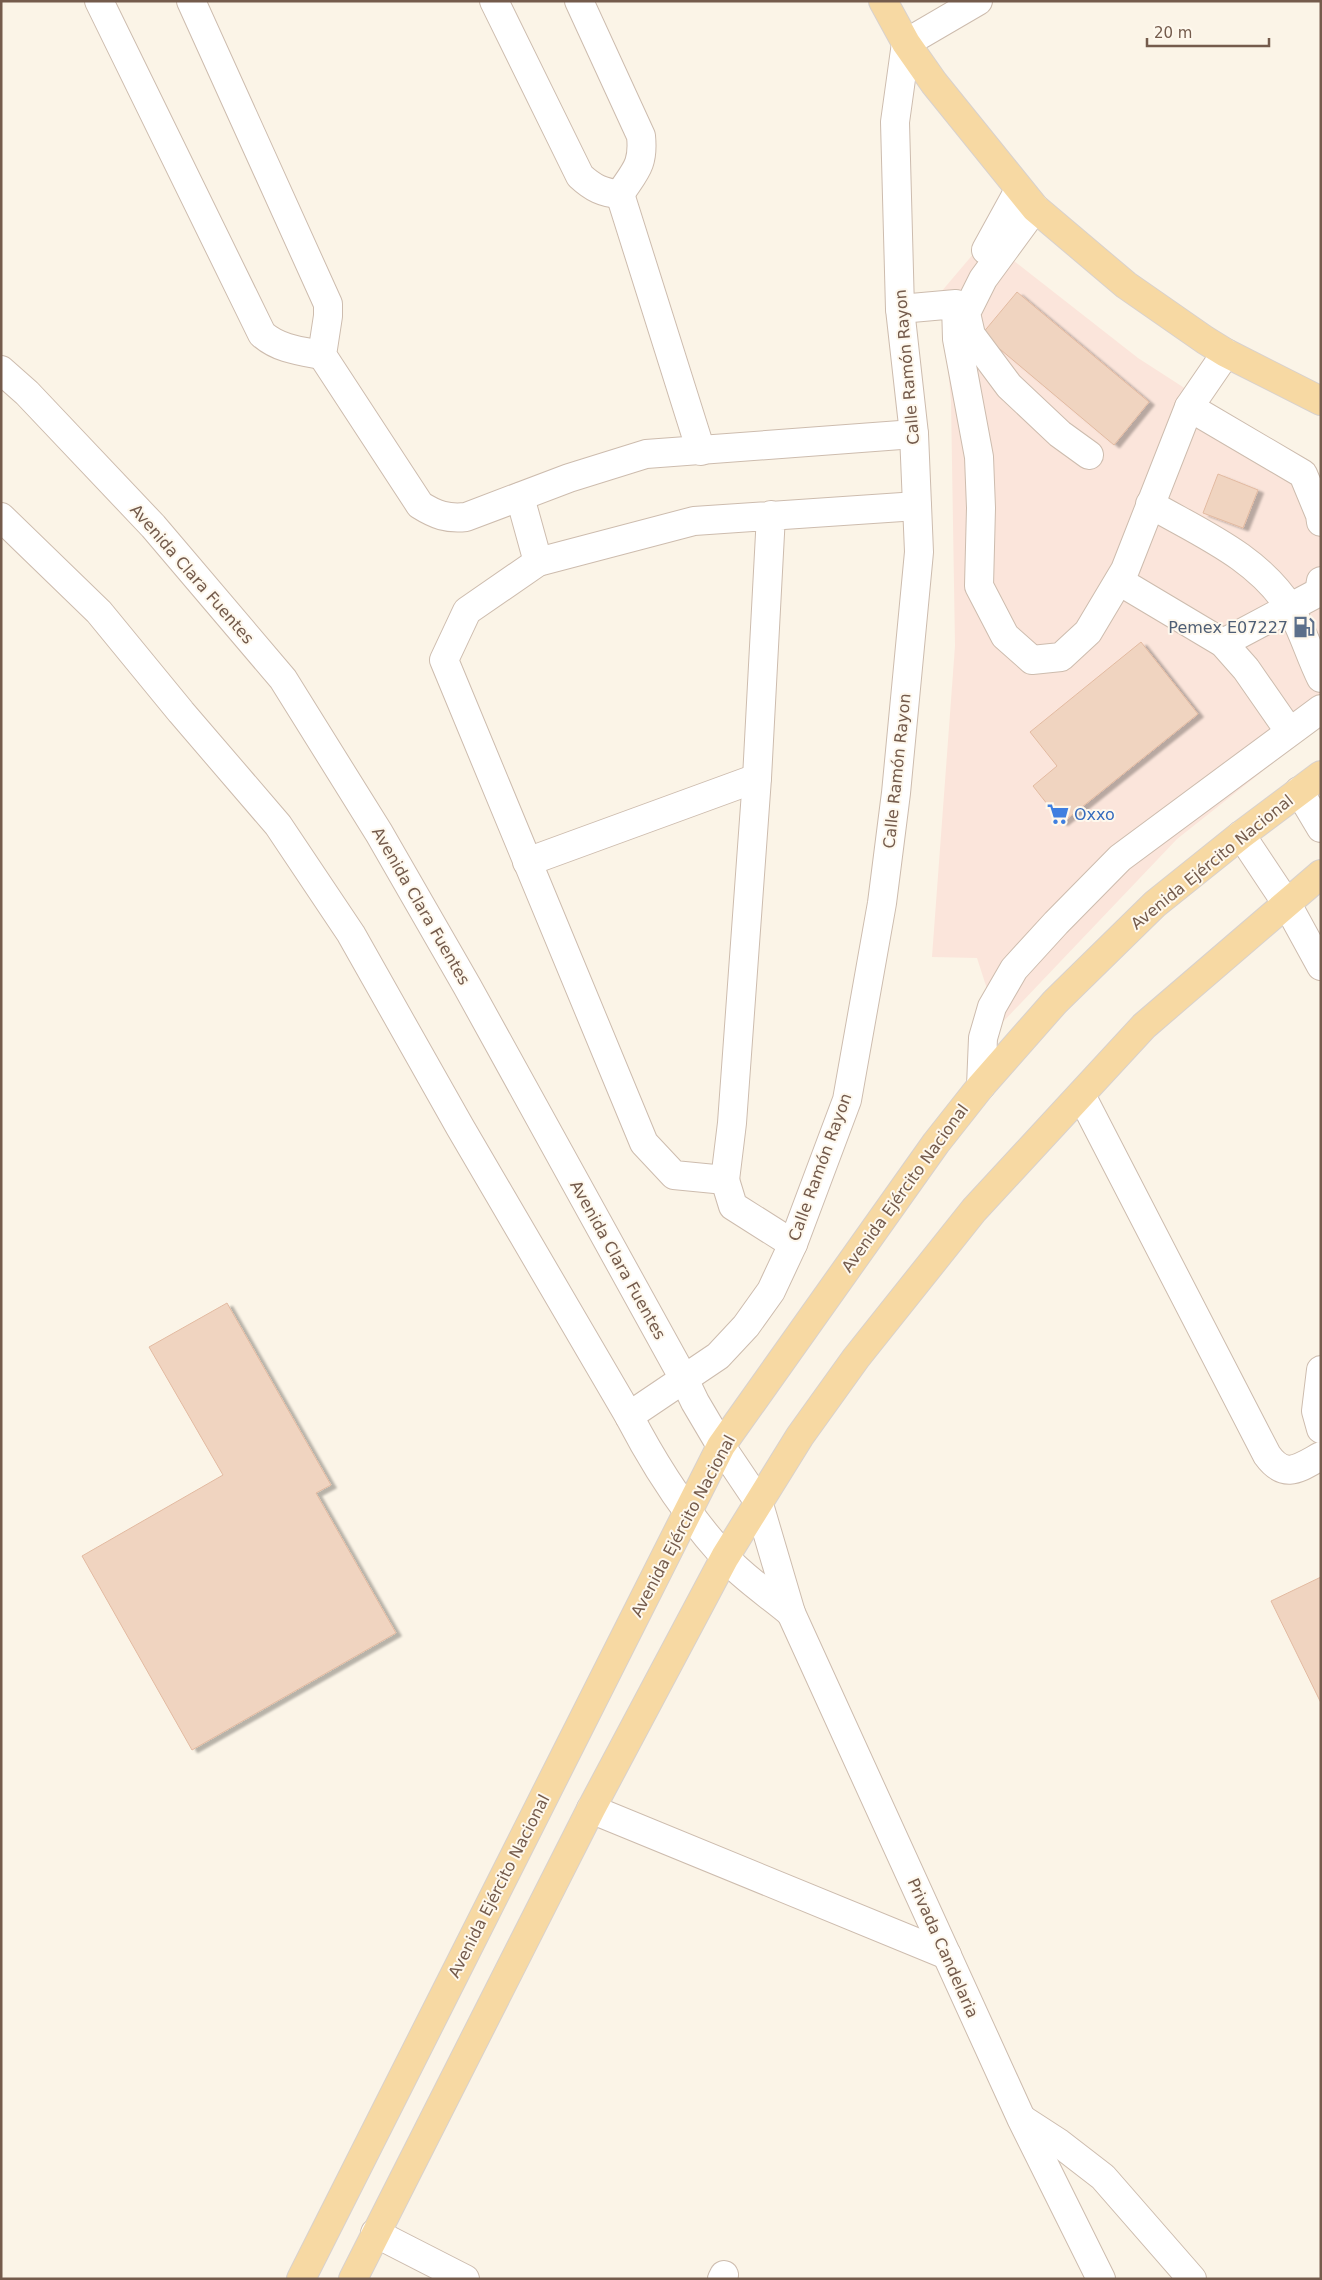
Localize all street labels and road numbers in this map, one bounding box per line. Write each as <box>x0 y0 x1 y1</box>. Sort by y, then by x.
street label: Calle Ramón Rayon <box>891 288 923 446</box>
street label: Avenida Clara Fuentes <box>126 500 258 648</box>
street label: Calle Ramón Rayon <box>879 692 915 850</box>
street label: Avenida Ejército Nacional <box>1127 791 1297 933</box>
street label: Avenida Clara Fuentes <box>368 824 474 988</box>
street label: Calle Ramón Rayon <box>784 1090 856 1244</box>
street label: Avenida Ejército Nacional <box>838 1100 972 1276</box>
street label: Avenida Clara Fuentes <box>566 1177 670 1343</box>
street label: Avenida Ejército Nacional <box>627 1432 739 1620</box>
street label: Avenida Ejército Nacional <box>444 1791 554 1981</box>
street label: Privada Candelaria <box>904 1875 982 2021</box>

